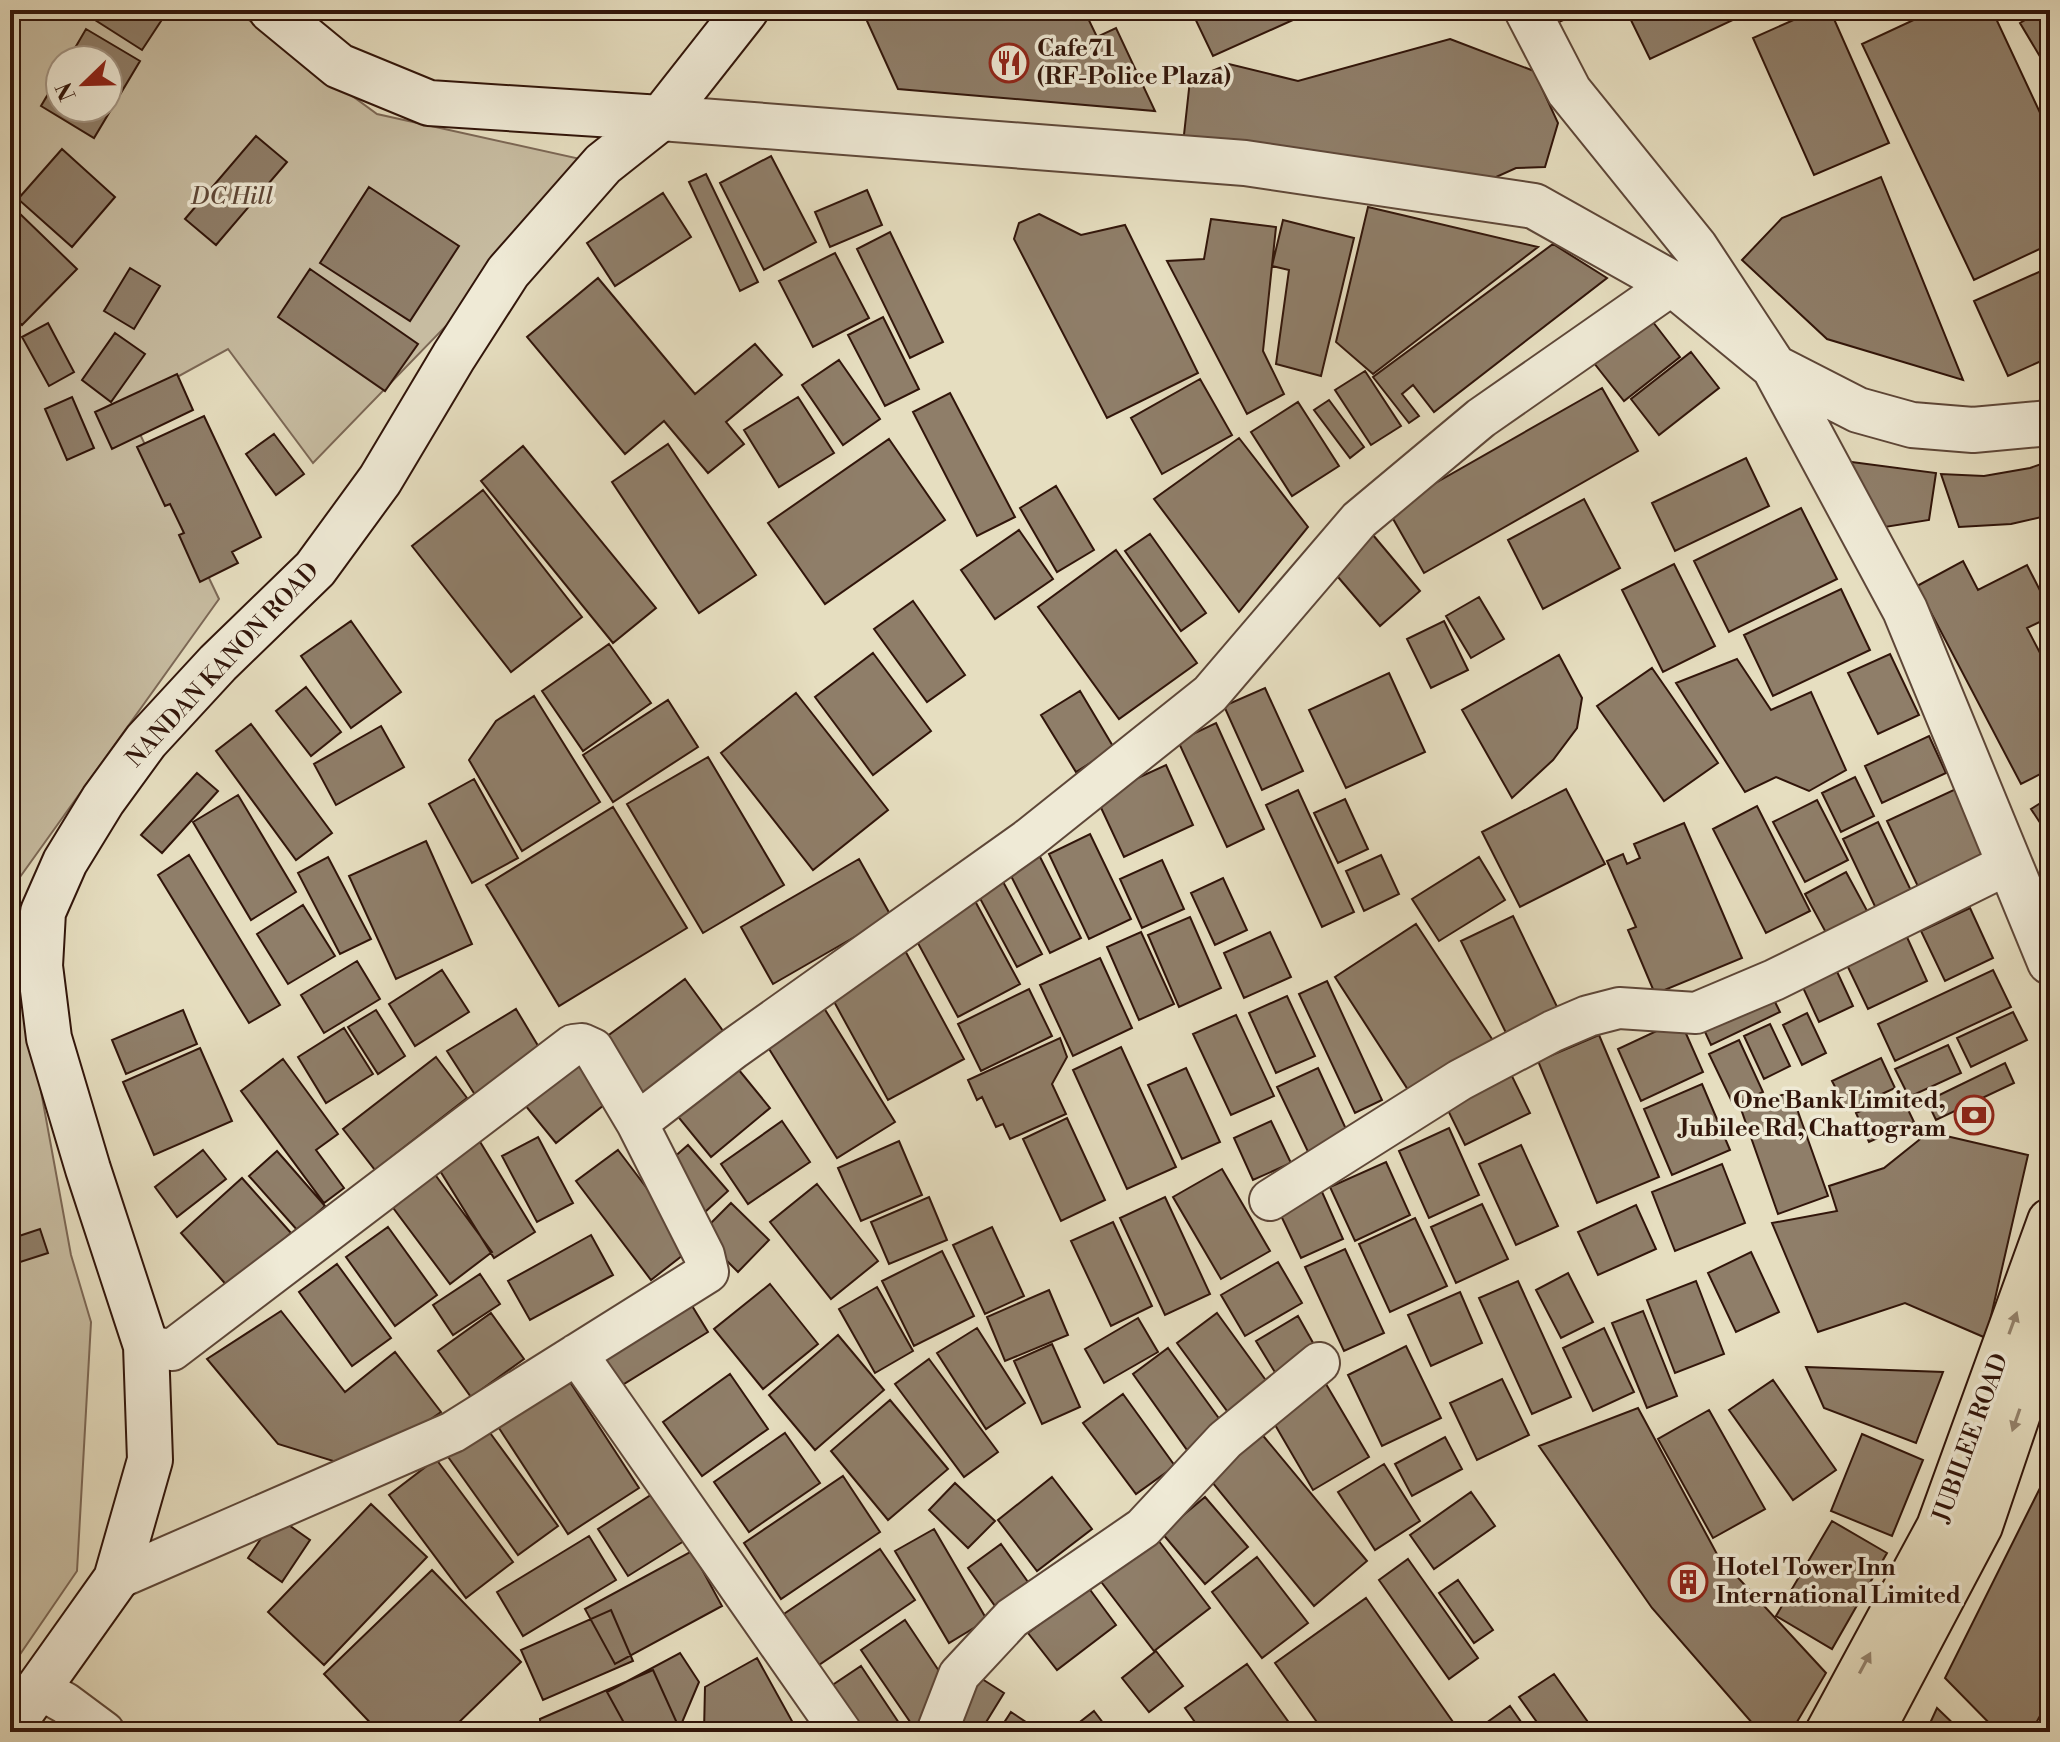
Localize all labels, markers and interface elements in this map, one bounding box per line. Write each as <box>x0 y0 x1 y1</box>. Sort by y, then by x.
place label: Cafe71 (RF-Police Plaza) <box>1037 34 1231 92</box>
restaurant icon: Cafe71 (RF-Police Plaza) <box>988 42 1030 84</box>
north arrow <box>44 44 124 124</box>
text: N <box>51 77 83 105</box>
park label: DC Hill <box>190 182 273 212</box>
street label: NANDAN KANON ROAD <box>120 556 326 774</box>
place label: One Bank Limited, Jubilee Rd, Chattogram <box>1677 1086 1946 1144</box>
bank icon: One Bank Limited, Jubilee Rd, Chattogram <box>1953 1094 1995 1136</box>
one-way arrow <box>2007 1311 2020 1335</box>
street label: JUBILEE ROAD <box>1926 1349 2015 1528</box>
one-way arrow <box>2010 1408 2022 1432</box>
place label: Hotel Tower Inn International Limited <box>1716 1553 1961 1611</box>
building icon: Hotel Tower Inn International Limited <box>1667 1561 1709 1603</box>
one-way arrow <box>1859 1652 1872 1675</box>

